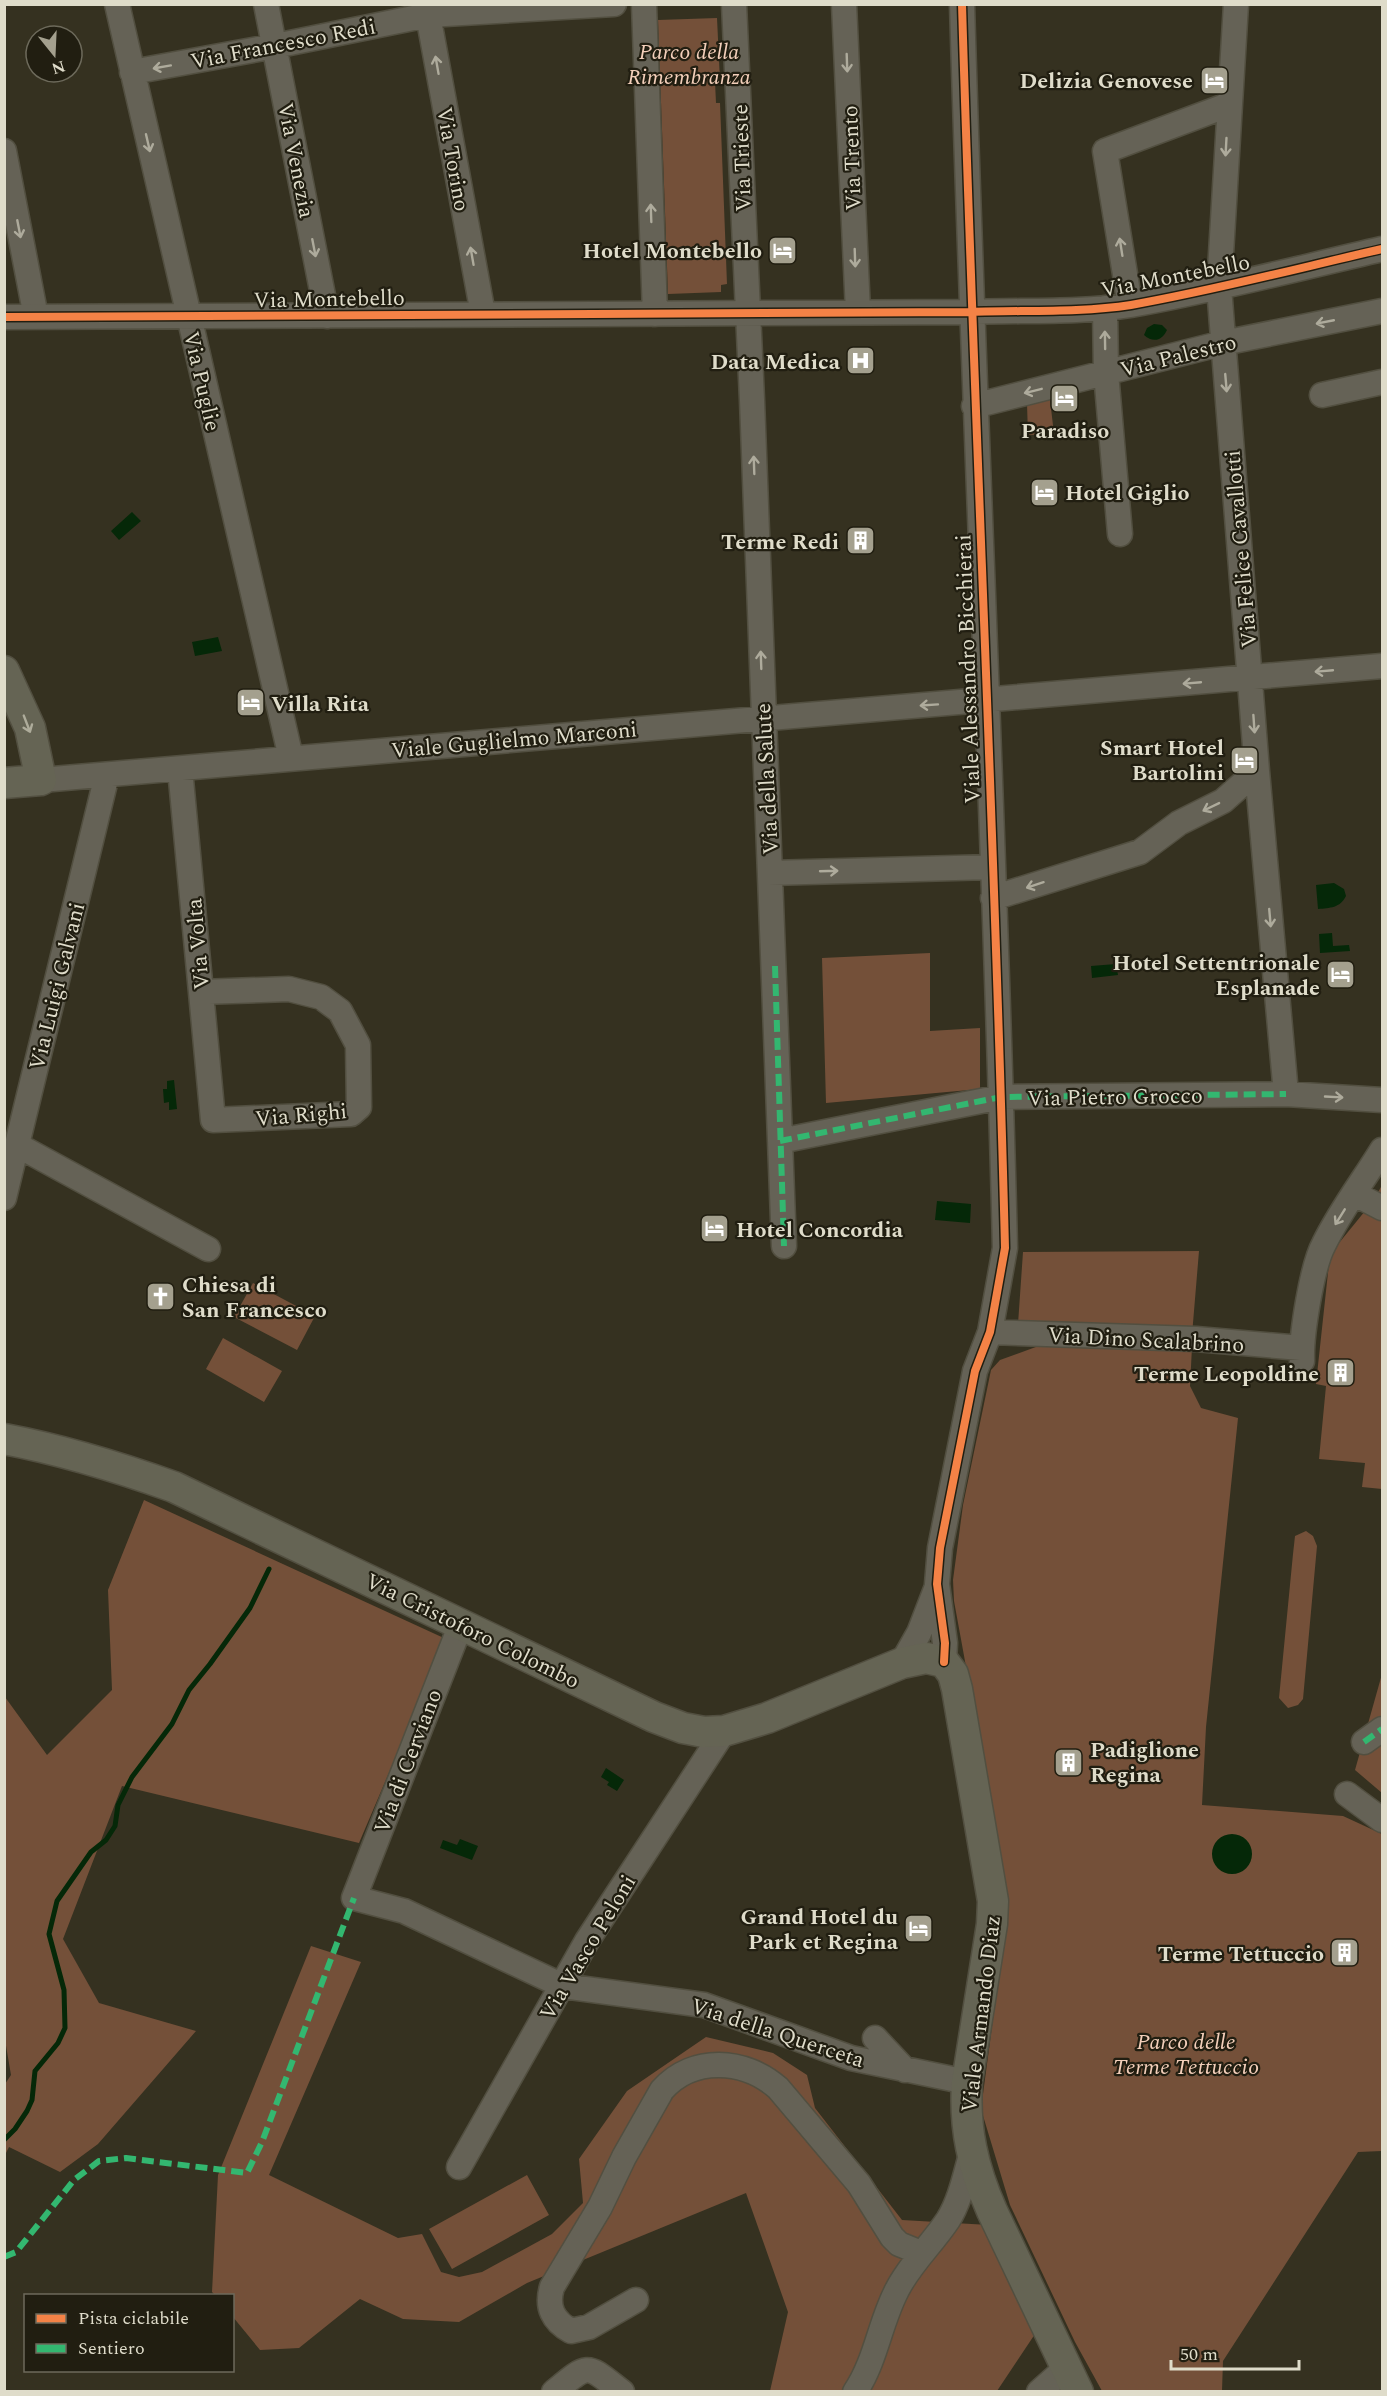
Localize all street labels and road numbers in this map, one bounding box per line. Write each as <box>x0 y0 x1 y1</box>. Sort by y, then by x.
street label: Via Francesco Redi <box>188 10 379 79</box>
street label: Via Venezia <box>268 100 323 221</box>
street label: Via Trieste <box>724 104 761 212</box>
street label: Via Torino <box>427 105 478 214</box>
street label: Via Trento <box>834 105 871 211</box>
street label: Via Montebello <box>1098 246 1253 307</box>
street label: Via Montebello <box>253 282 405 317</box>
street label: Via Palestro <box>1117 326 1240 387</box>
street label: Via Puglie <box>174 328 229 435</box>
street label: Via Felice Cavallotti <box>1216 449 1267 649</box>
street label: Viale Alessandro Bicchierai <box>947 534 990 804</box>
street label: Via della Salute <box>747 702 788 855</box>
street label: Viale Guglielmo Marconi <box>390 713 639 768</box>
street label: Via Volta <box>178 897 219 991</box>
street label: Via Luigi Galvani <box>21 899 94 1074</box>
street label: Via Pietro Grocco <box>1027 1079 1203 1116</box>
street label: Via Righi <box>254 1095 349 1136</box>
street label: Via Dino Scalabrino <box>1047 1319 1245 1362</box>
street label: Via Cristoforo Colombo <box>360 1565 585 1698</box>
street label: Via di Cerviano <box>366 1685 451 1839</box>
street label: Via Vasco Peloni <box>532 1869 645 2027</box>
street label: Viale Armando Diaz <box>953 1914 1010 2115</box>
street label: Via della Querceta <box>686 1990 869 2077</box>

